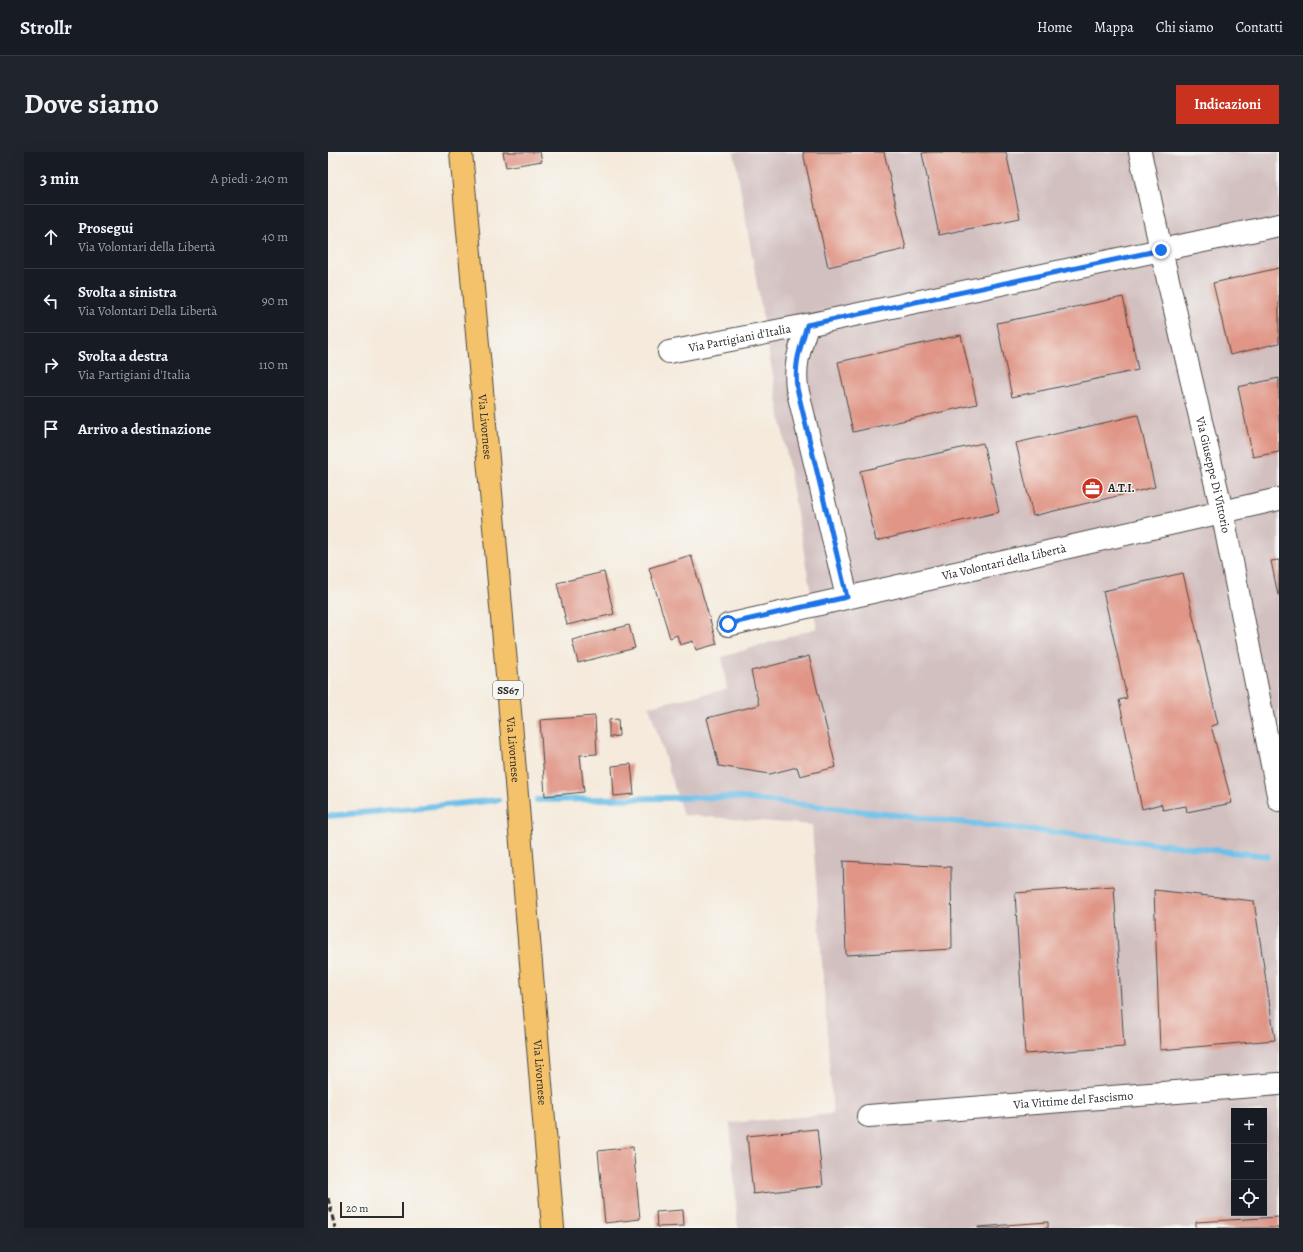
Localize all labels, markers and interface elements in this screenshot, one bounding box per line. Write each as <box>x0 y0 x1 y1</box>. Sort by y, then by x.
text: Strollr <box>20 15 72 41</box>
text: Home <box>1037 18 1072 37</box>
text: Mappa <box>1094 18 1134 37</box>
text: Chi siamo <box>1156 18 1214 37</box>
text: Contatti <box>1236 18 1283 37</box>
text: Dove siamo <box>24 85 159 123</box>
button: Indicazioni <box>1176 85 1279 124</box>
text: 3 min <box>40 167 79 190</box>
text: A piedi · 240 m <box>211 170 288 187</box>
text: Prosegui <box>78 218 134 238</box>
icon: ahead <box>40 226 62 248</box>
text: 40 m <box>262 228 288 245</box>
text: Via Volontari della Libertà <box>78 238 215 255</box>
route end <box>1152 241 1170 259</box>
text: Svolta a sinistra <box>78 282 177 302</box>
icon: left <box>40 290 62 312</box>
text: 90 m <box>262 292 288 309</box>
text: Via Volontari Della Libertà <box>78 302 217 319</box>
street label: Via Partigiani d'Italia <box>686 320 793 356</box>
text: Svolta a destra <box>78 346 168 366</box>
icon: right <box>40 354 62 376</box>
text: 110 m <box>259 356 288 373</box>
text: Via Partigiani d'Italia <box>78 366 190 383</box>
street label: Via Livornese <box>474 393 496 460</box>
street label: Via Giuseppe Di Vittorio <box>1192 414 1234 534</box>
icon: arrive <box>40 418 62 440</box>
text: Arrivo a destinazione <box>78 419 211 439</box>
office icon: A.T.I. <box>1080 475 1106 501</box>
place label: A.T.I. <box>1107 480 1135 496</box>
street label: Via Volontari della Libertà <box>939 540 1068 584</box>
route start <box>719 615 737 633</box>
road number: SS67 <box>493 681 523 699</box>
street label: Via Livornese <box>502 715 524 783</box>
street label: Via Livornese <box>529 1038 551 1106</box>
street label: Via Vittime del Fascismo <box>1012 1087 1134 1113</box>
map controls <box>1231 1108 1267 1216</box>
button: + <box>1231 1108 1267 1144</box>
button: − <box>1231 1144 1267 1180</box>
button: locate <box>1231 1180 1267 1216</box>
scale bar <box>340 1200 404 1219</box>
text: 20 m <box>346 1201 368 1216</box>

